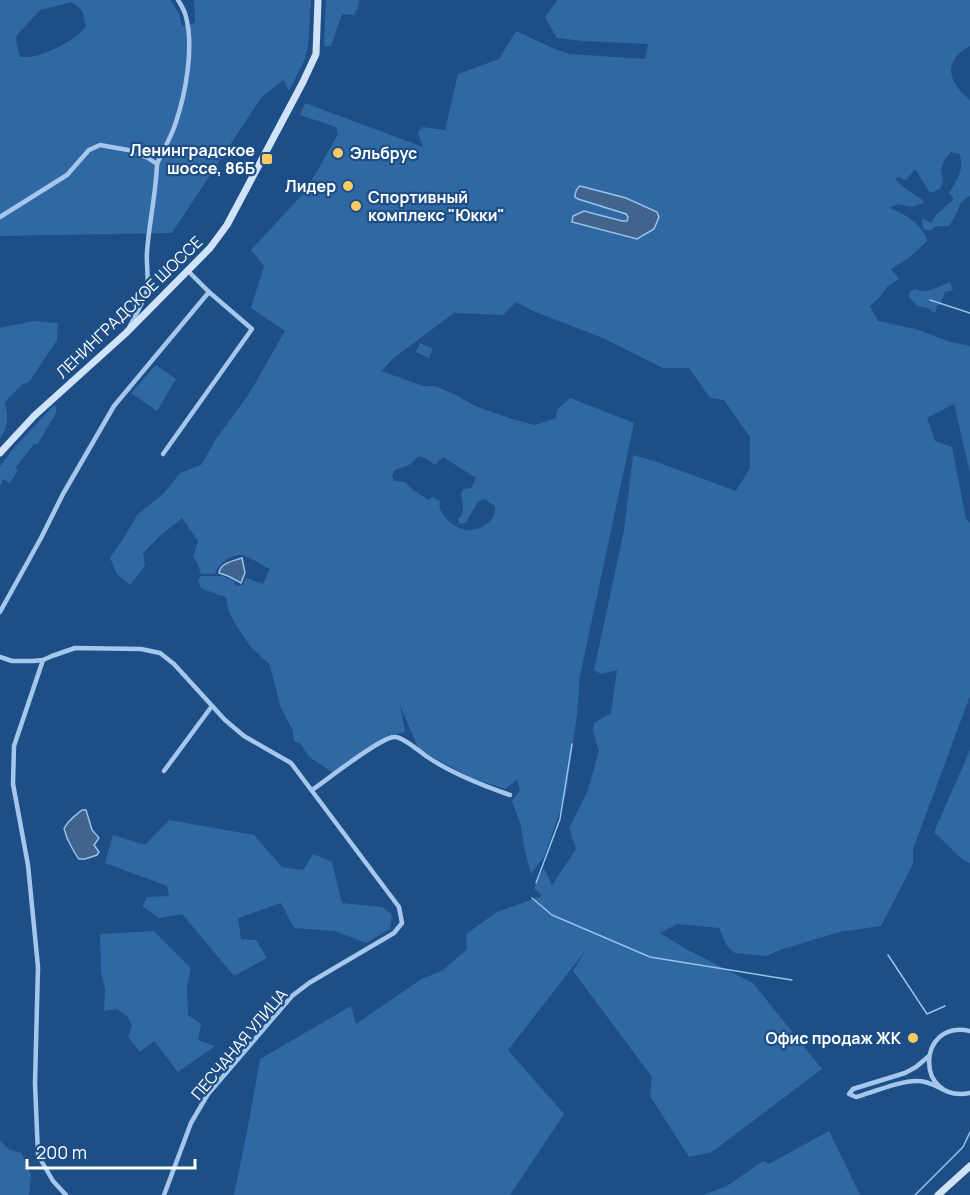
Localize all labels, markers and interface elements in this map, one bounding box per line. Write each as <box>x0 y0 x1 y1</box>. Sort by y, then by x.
place label: Ленинградское шоссе, 86Б <box>130 139 255 179</box>
place label: Эльбрус <box>350 142 417 164</box>
marker: Эльбрус <box>331 146 345 160</box>
marker: Ленинградское шоссе, 86Б <box>260 152 274 166</box>
place label: Лидер <box>285 175 336 197</box>
marker: Лидер <box>341 179 355 193</box>
place label: Спортивный комплекс "Юкки" <box>368 186 505 226</box>
marker: Спортивный комплекс "Юкки" <box>349 199 363 213</box>
street label: ЛЕНИНГРАДСКОЕ ШОССЕ <box>51 231 207 383</box>
street label: ПЕСЧАНАЯ УЛИЦА <box>186 984 292 1104</box>
place label: Офис продаж ЖК <box>766 1027 902 1049</box>
marker: Офис продаж ЖК <box>906 1031 920 1045</box>
scale bar <box>27 1132 195 1170</box>
text: 200 m <box>36 1140 87 1164</box>

